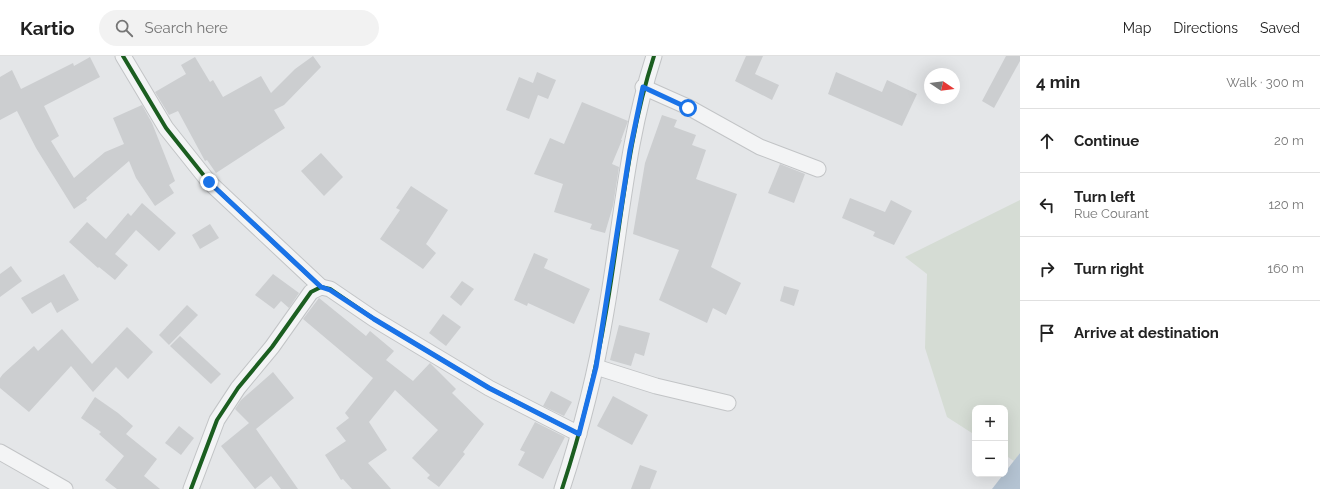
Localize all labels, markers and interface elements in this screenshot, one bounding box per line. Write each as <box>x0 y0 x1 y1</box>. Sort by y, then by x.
search box <box>99 10 379 46</box>
text: Kartio <box>20 17 75 39</box>
icon: search <box>113 17 135 39</box>
text: Search here <box>145 19 228 37</box>
text: Map <box>1123 20 1151 36</box>
text: Directions <box>1173 20 1238 36</box>
text: Saved <box>1260 20 1300 36</box>
north arrow <box>924 68 960 104</box>
text: 4 min <box>1036 72 1080 92</box>
text: Walk · 300 m <box>1226 75 1304 90</box>
route start <box>679 99 697 117</box>
icon: ahead <box>1036 130 1058 152</box>
text: Continue <box>1074 132 1139 150</box>
text: 20 m <box>1274 133 1304 148</box>
route end <box>200 173 218 191</box>
text: Turn left <box>1074 188 1135 206</box>
icon: left <box>1036 194 1058 216</box>
text: 120 m <box>1268 197 1304 212</box>
text: Rue Courant <box>1074 206 1149 221</box>
icon: right <box>1036 258 1058 280</box>
text: Turn right <box>1074 260 1144 278</box>
text: 160 m <box>1267 261 1304 276</box>
icon: arrive <box>1036 322 1058 344</box>
text: Arrive at destination <box>1074 324 1219 342</box>
map controls <box>972 405 1008 477</box>
button: + <box>972 405 1008 441</box>
button: − <box>972 441 1008 477</box>

